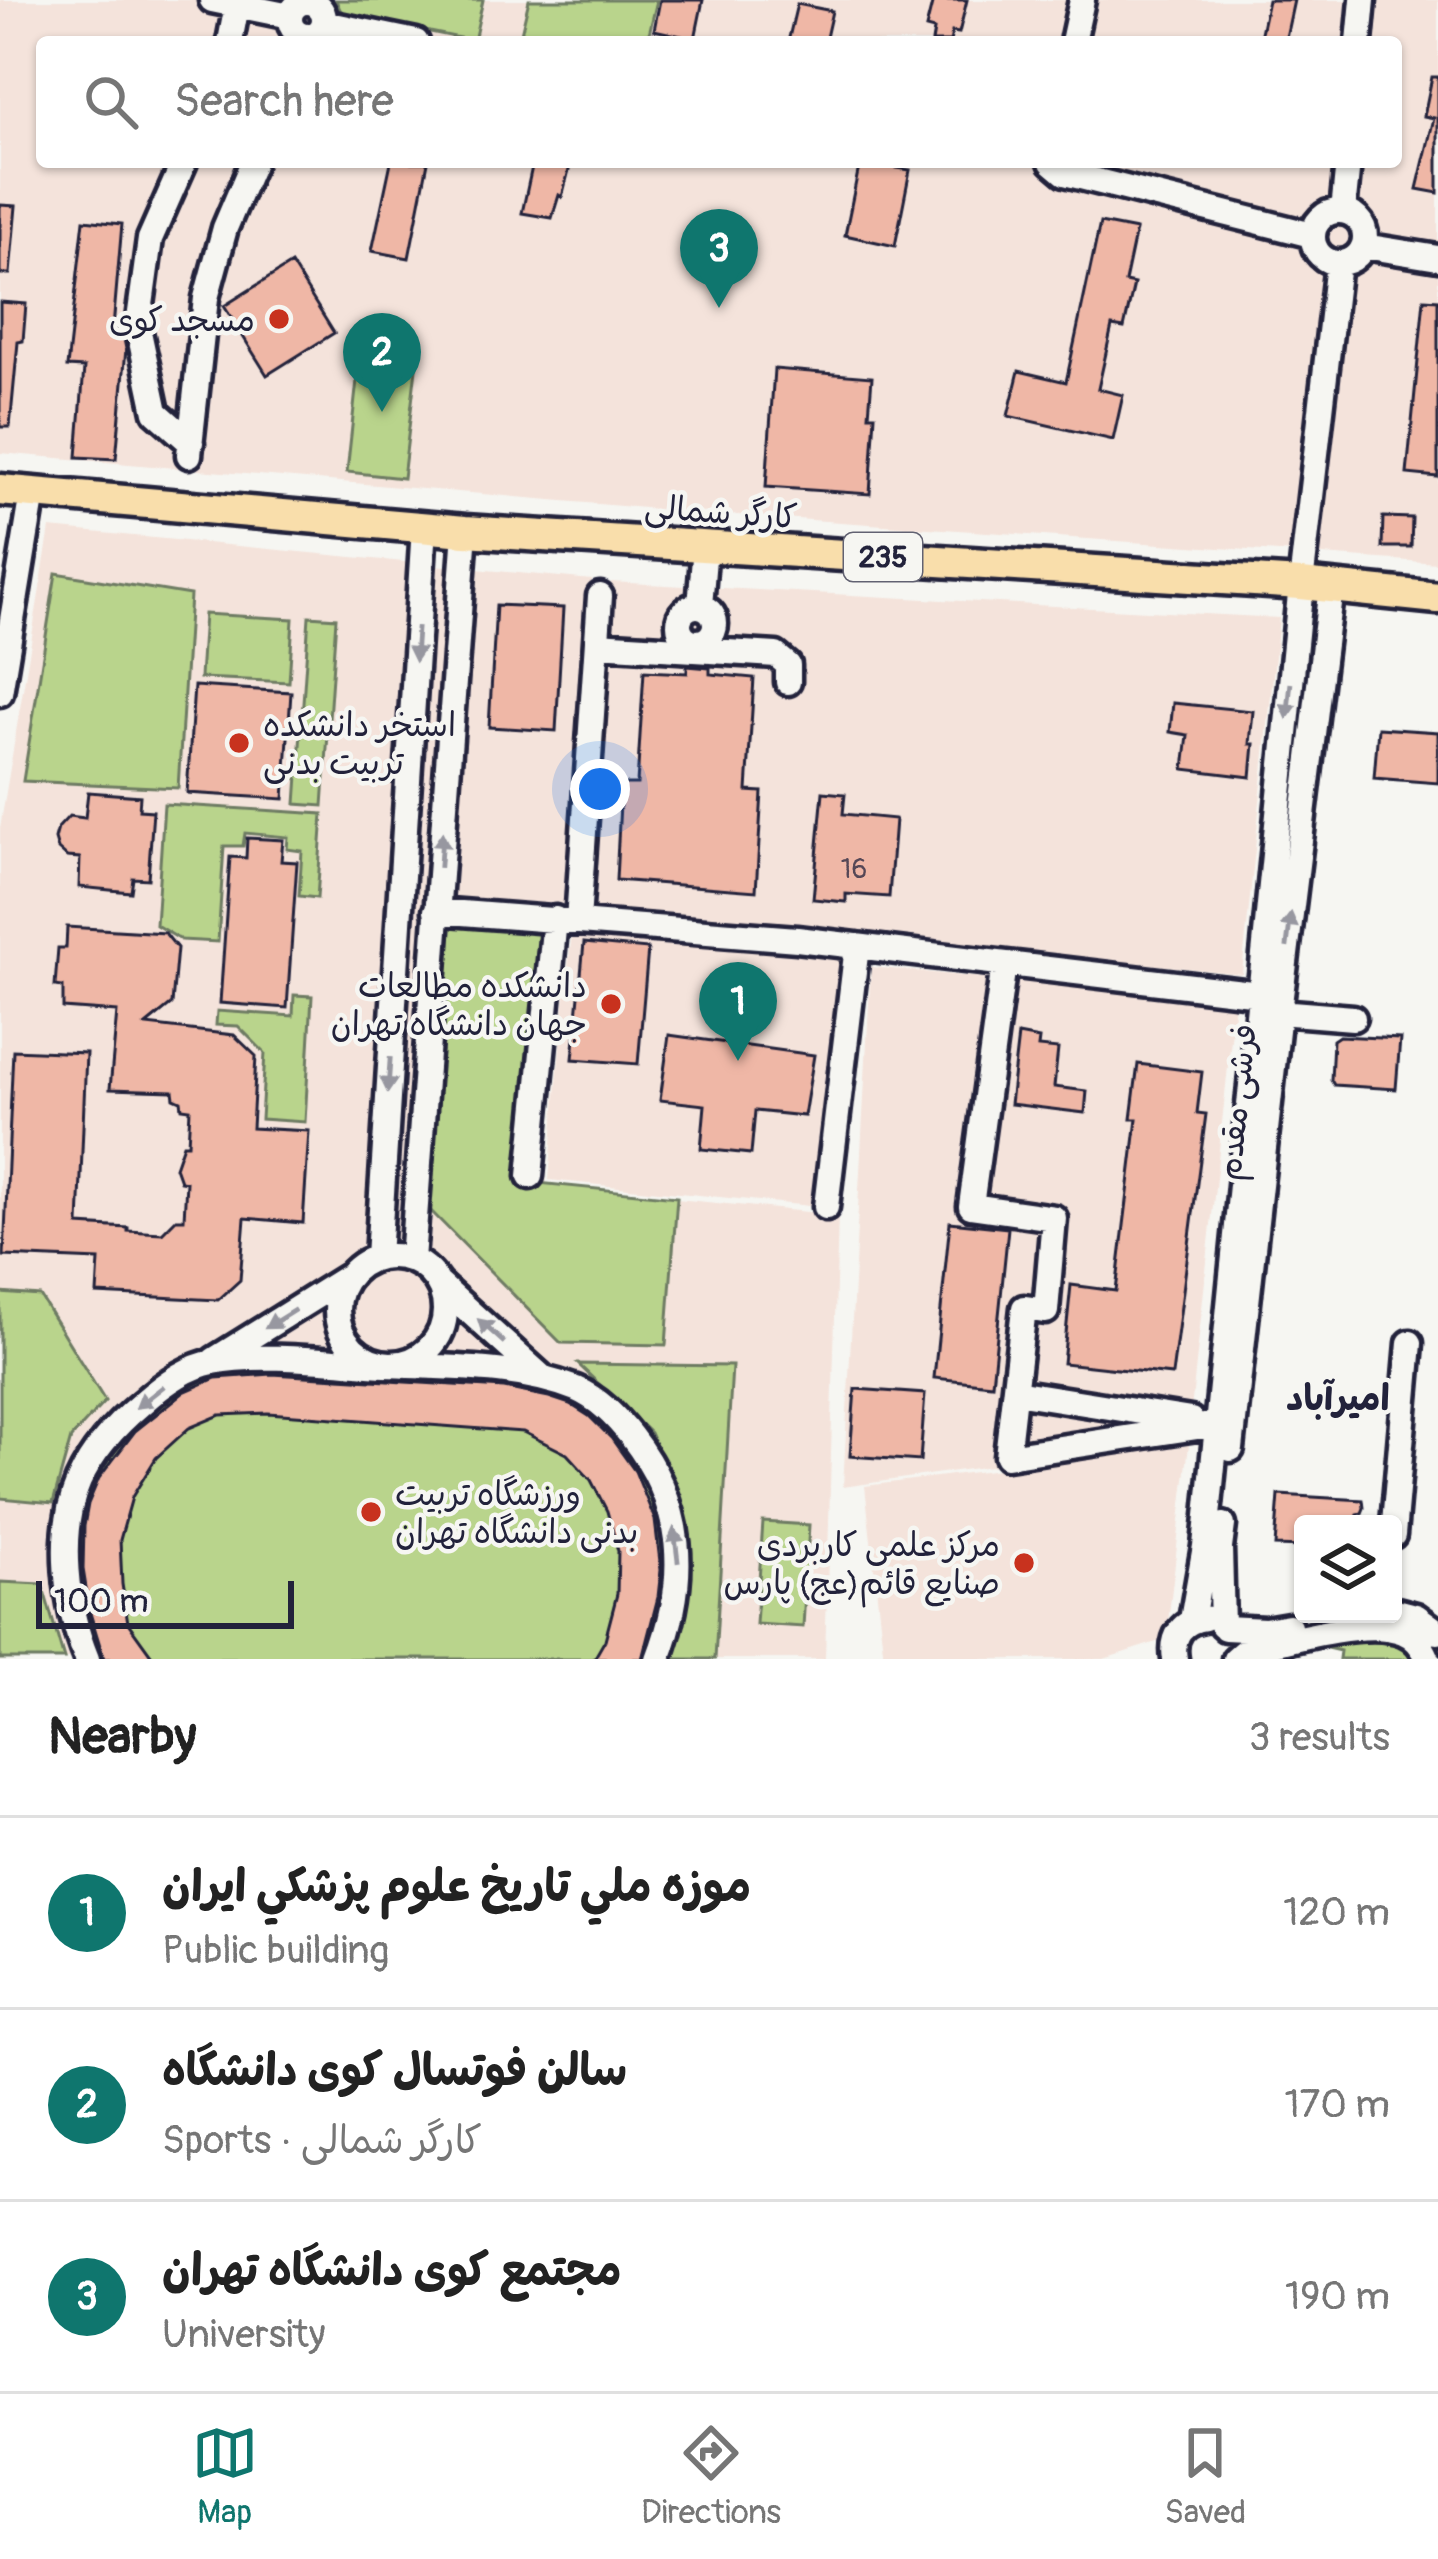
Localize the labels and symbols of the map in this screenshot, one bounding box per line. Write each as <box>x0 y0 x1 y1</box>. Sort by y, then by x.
pin: 3 <box>680 209 758 308</box>
place label: مسجد کوی <box>109 300 255 341</box>
marker: مسجد کوی <box>266 306 292 332</box>
pin: 2 <box>343 313 421 412</box>
street label: کارگر شمالی <box>643 487 799 538</box>
road number: 235 <box>844 533 922 581</box>
one-way arrow <box>407 626 426 663</box>
one-way arrow <box>1280 683 1299 720</box>
place label: استخر دانشکده تربیت بدنی <box>263 705 456 784</box>
marker: استخر دانشکده تربیت بدنی <box>226 730 252 756</box>
your location <box>570 759 630 819</box>
one-way arrow <box>431 831 450 868</box>
house number: 16 <box>841 853 867 886</box>
one-way arrow <box>1280 911 1299 949</box>
pin: 1 <box>699 962 777 1061</box>
place label: دانشکده مطالعات جهان دانشگاه تهران <box>331 966 587 1045</box>
marker: دانشکده مطالعات جهان دانشگاه تهران <box>598 991 624 1017</box>
street label: فرشی مقدم <box>1209 1022 1270 1183</box>
one-way arrow <box>380 1057 399 1094</box>
one-way arrow <box>263 1308 297 1329</box>
one-way arrow <box>476 1318 506 1345</box>
district label: امیرآباد <box>1286 1376 1390 1421</box>
one-way arrow <box>135 1384 166 1409</box>
place label: ورزشگاه تربیت بدنی دانشگاه تهران <box>395 1474 638 1553</box>
marker: ورزشگاه تربیت بدنی دانشگاه تهران <box>358 1499 384 1525</box>
place label: مرکز علمی کاربردی صنایع قائم(عج) پارس <box>723 1525 1000 1608</box>
one-way arrow <box>666 1526 685 1563</box>
marker: مرکز علمی کاربردی صنایع قائم(عج) پارس <box>1011 1550 1037 1576</box>
scale bar <box>36 1575 294 1628</box>

